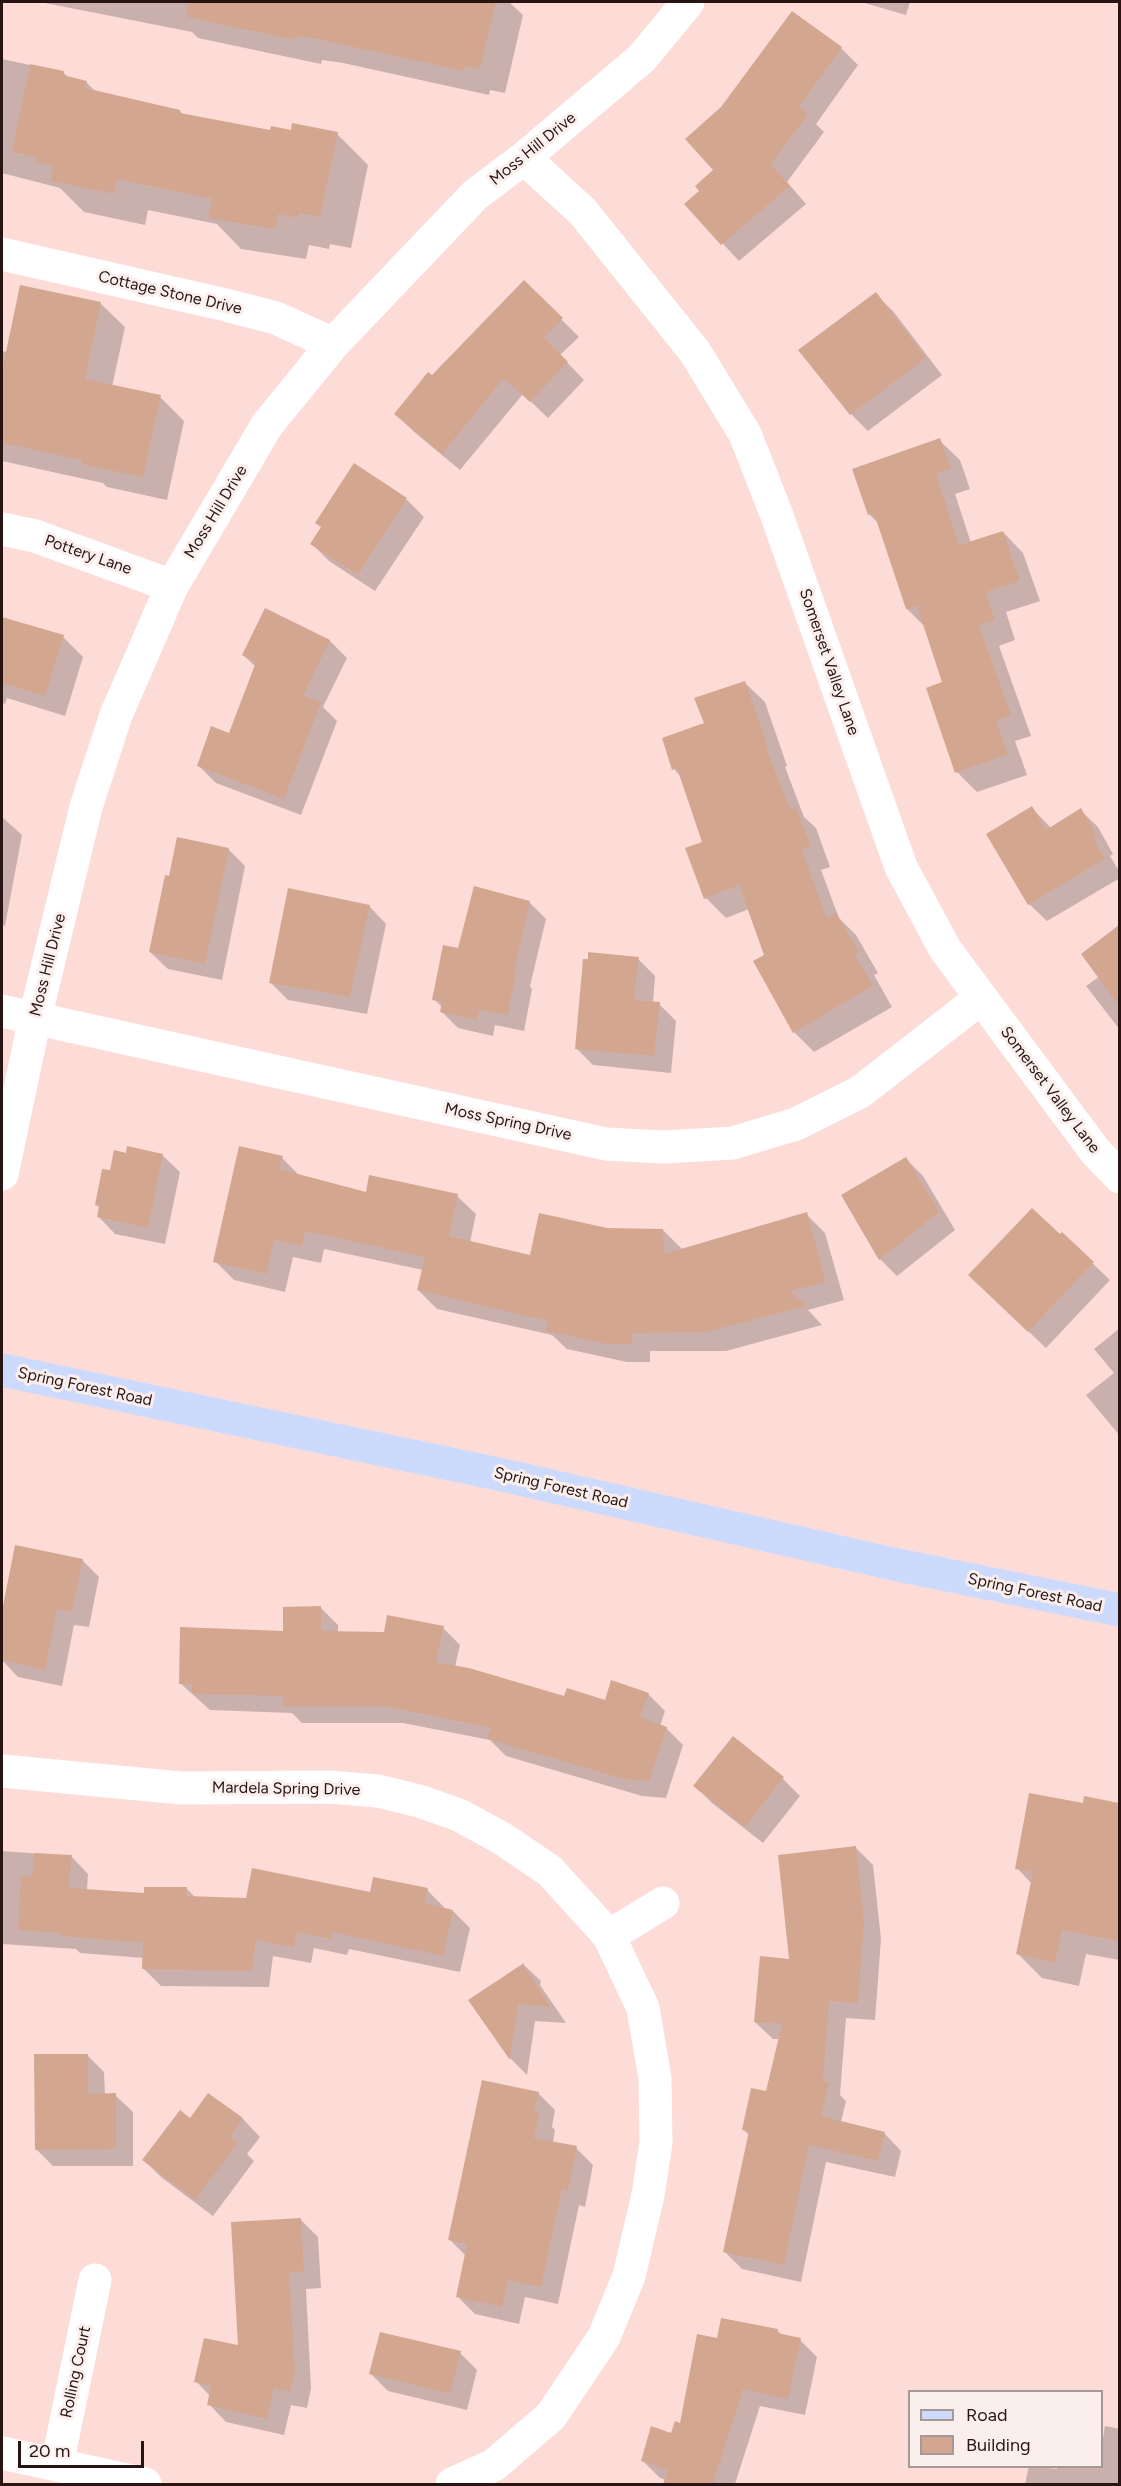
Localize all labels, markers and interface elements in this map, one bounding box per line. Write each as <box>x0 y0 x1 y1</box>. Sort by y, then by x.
street label: Moss Hill Drive <box>486 108 580 190</box>
street label: Cottage Stone Drive <box>96 267 244 319</box>
street label: Moss Hill Drive <box>181 462 251 562</box>
street label: Pottery Lane <box>42 531 134 579</box>
street label: Somerset Valley Lane <box>795 586 863 738</box>
street label: Moss Hill Drive <box>26 912 70 1018</box>
street label: Somerset Valley Lane <box>996 1023 1104 1157</box>
street label: Moss Spring Drive <box>443 1099 573 1145</box>
street label: Spring Forest Road <box>16 1363 154 1411</box>
street label: Spring Forest Road <box>492 1463 630 1513</box>
street label: Spring Forest Road <box>966 1569 1104 1617</box>
street label: Mardela Spring Drive <box>212 1778 360 1800</box>
street label: Rolling Court <box>57 2324 95 2420</box>
legend <box>908 2390 1103 2468</box>
text: Road <box>966 2404 1007 2426</box>
scale bar <box>21 2429 147 2467</box>
text: Building <box>966 2434 1031 2456</box>
text: 20 m <box>29 2440 70 2462</box>

